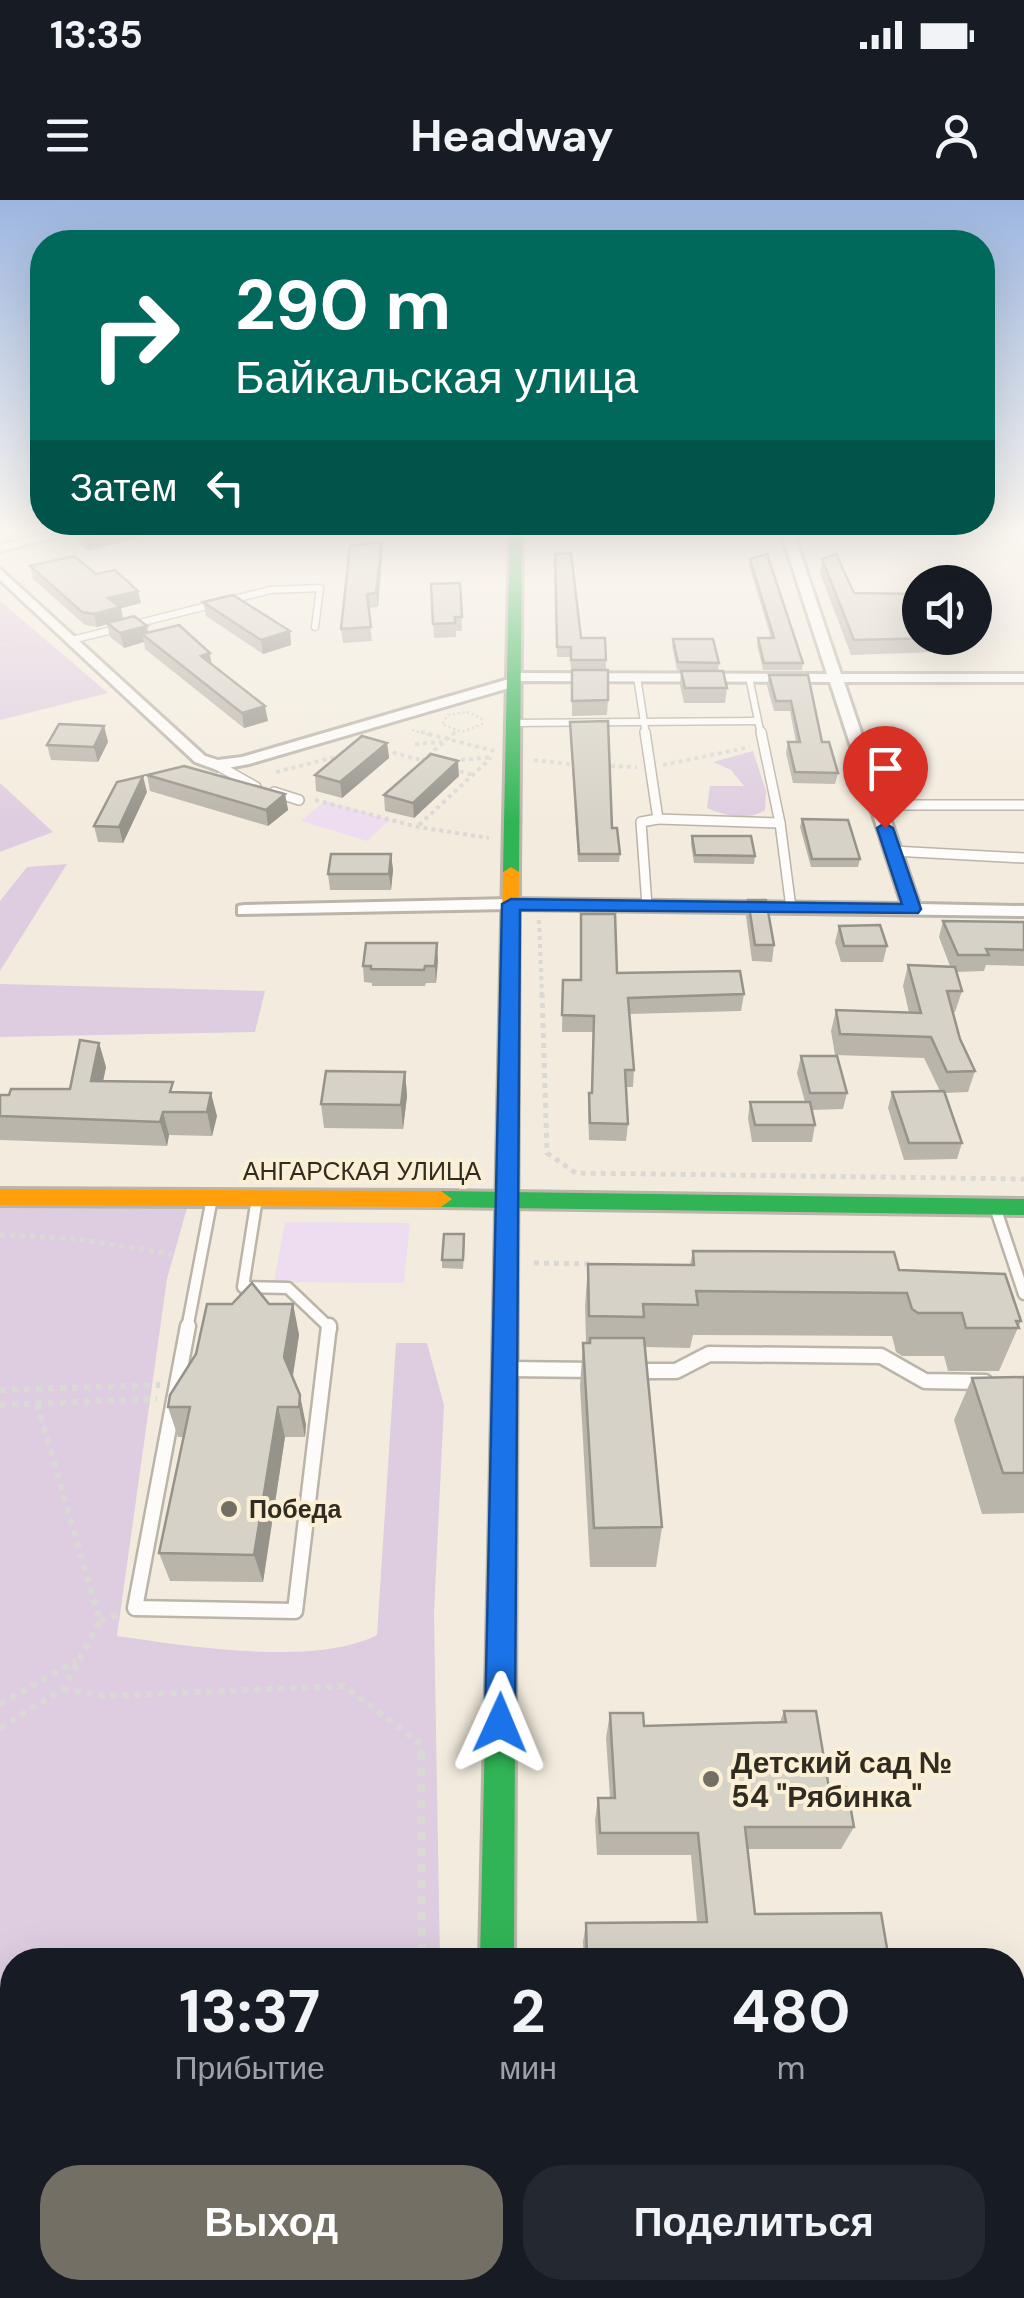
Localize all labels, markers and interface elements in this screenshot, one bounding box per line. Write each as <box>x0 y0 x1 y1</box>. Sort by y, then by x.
text: 13:35 <box>50 10 143 60</box>
text: Headway <box>410 106 614 165</box>
icon: menu <box>40 108 95 163</box>
icon: person <box>929 108 984 163</box>
text: 290 m <box>235 260 451 351</box>
icon: right <box>70 270 200 400</box>
text: Байкальская улица <box>235 348 638 407</box>
icon: left <box>198 460 253 515</box>
text: Затем <box>70 463 178 513</box>
map controls <box>902 565 992 655</box>
button: sound <box>902 565 992 655</box>
pin <box>843 726 928 829</box>
icon: arrive <box>858 741 913 796</box>
street label: АНГАРСКАЯ УЛИЦА <box>243 1155 481 1188</box>
place label: Победа <box>249 1493 342 1526</box>
marker: Победа <box>218 1498 240 1520</box>
position arrow <box>448 1671 552 1775</box>
place label: Детский сад № 54 "Рябинка" <box>731 1743 952 1816</box>
marker: Детский сад № 54 "Рябинка" <box>700 1768 722 1790</box>
text: 13:37 <box>179 1972 320 2051</box>
text: 2 <box>511 1972 545 2051</box>
text: 480 <box>731 1972 851 2051</box>
text: Прибытие <box>174 2047 325 2089</box>
text: мин <box>499 2047 557 2089</box>
text: m <box>777 2047 805 2089</box>
button: Выход <box>40 2165 503 2280</box>
button: Поделиться <box>523 2165 985 2280</box>

